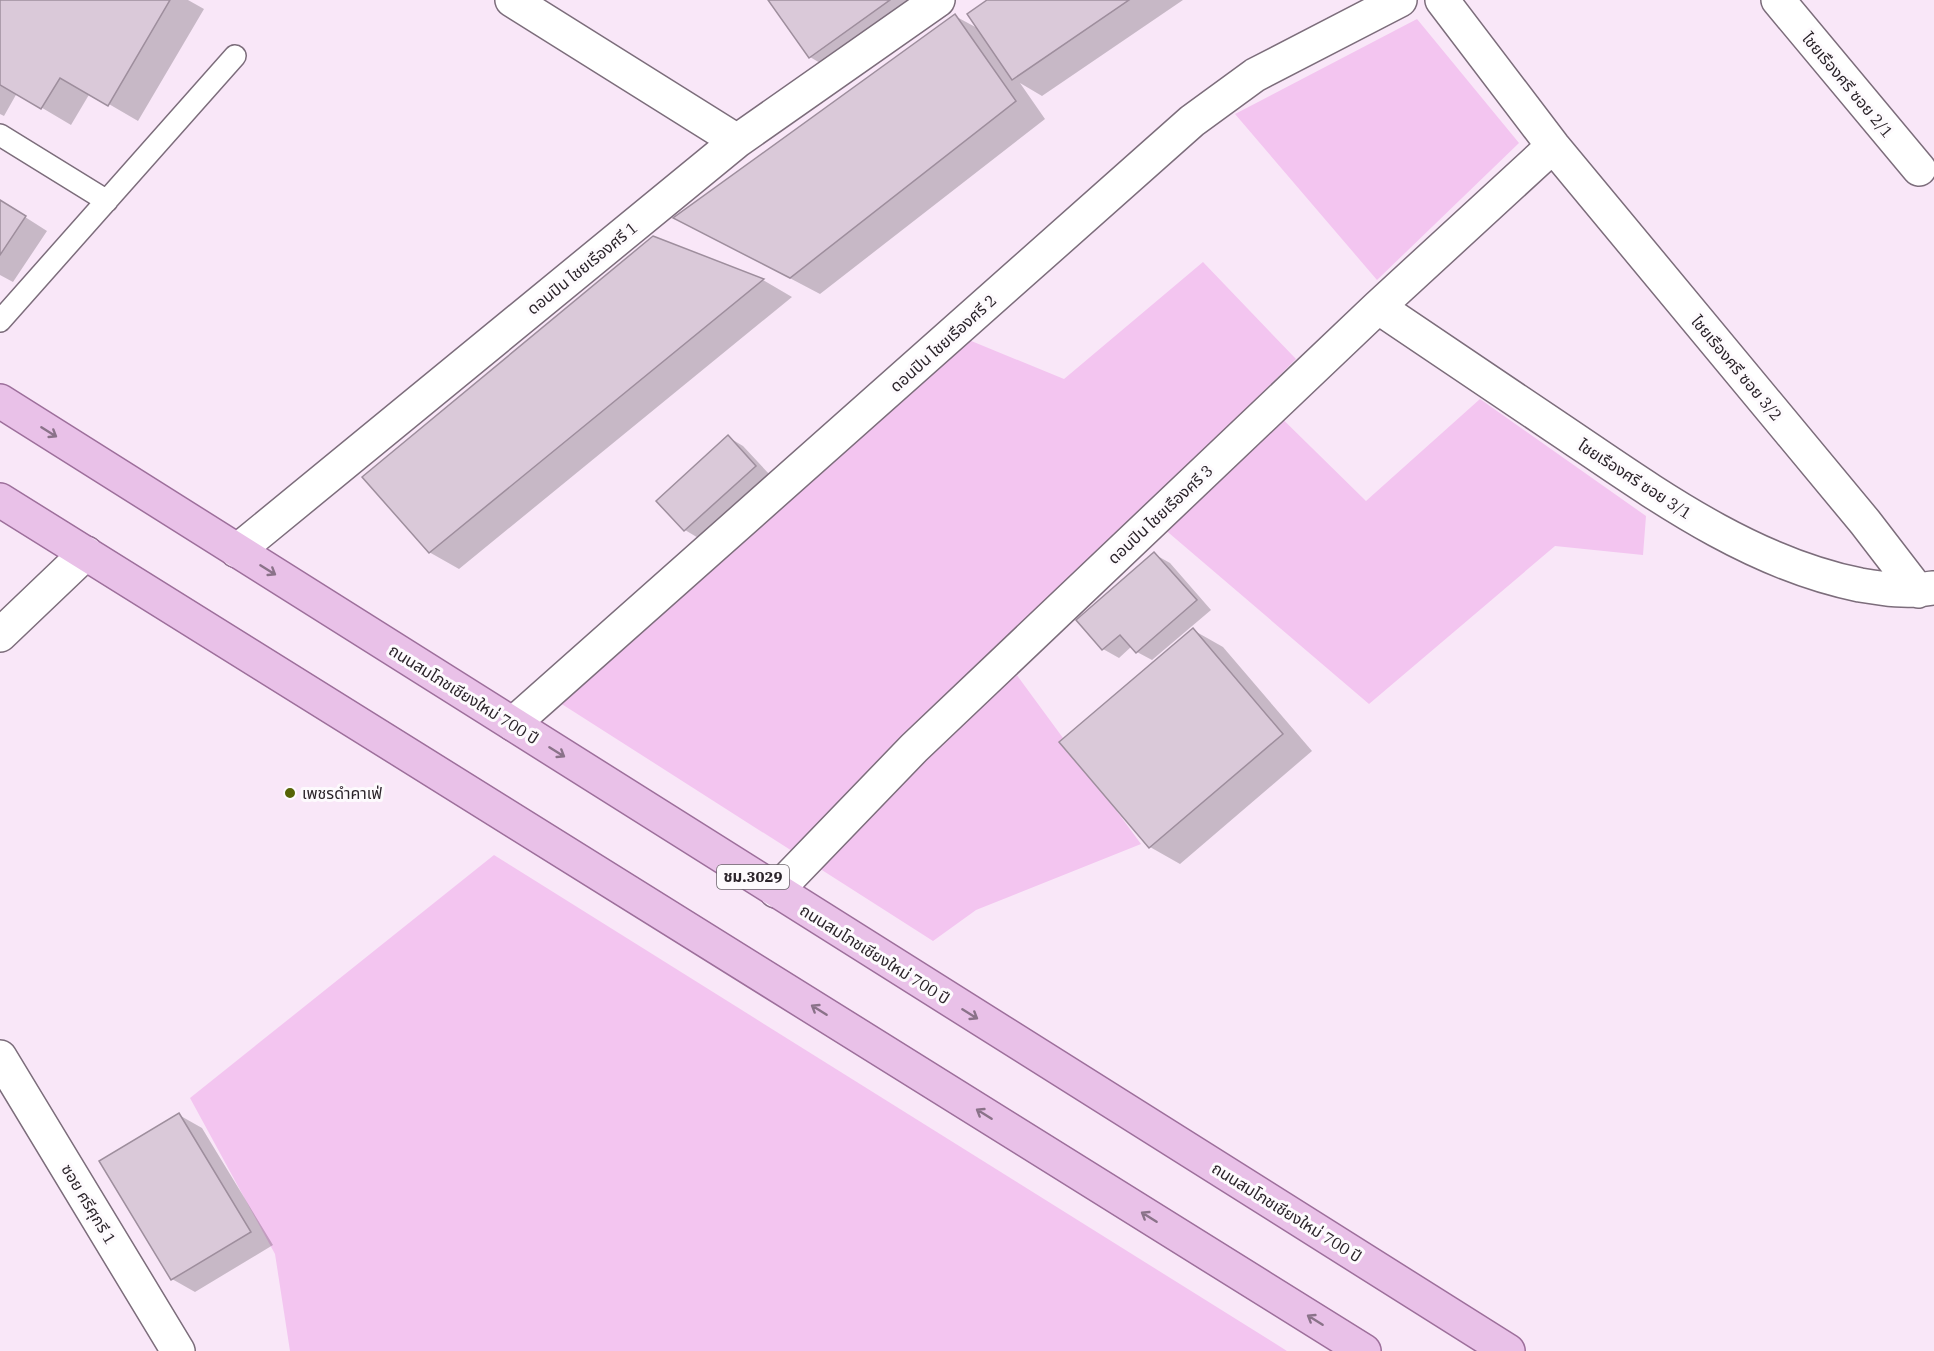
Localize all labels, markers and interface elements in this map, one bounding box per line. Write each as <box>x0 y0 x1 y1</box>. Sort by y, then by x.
street label: ไชยเรืองศรี ซอย 2/1 <box>1798 28 1898 142</box>
street label: ดอนปิน ไชยเรืองศรี 1 <box>523 217 641 319</box>
street label: ดอนปิน ไชยเรืองศรี 2 <box>886 290 1000 396</box>
street label: ไชยเรืองศรี ซอย 3/2 <box>1687 311 1787 425</box>
one-way arrow <box>41 426 58 439</box>
street label: ไชยเรืองศรี ซอย 3/1 <box>1574 434 1695 523</box>
street label: ดอนปิน ไชยเรืองศรี 3 <box>1103 460 1217 568</box>
one-way arrow <box>259 564 276 577</box>
street label: ถนนสมโภชเชียงใหม่ 700 ปี <box>385 640 543 748</box>
one-way arrow <box>548 747 565 759</box>
place label: เพชรดำคาเฟ่ <box>302 783 382 803</box>
marker: เพชรดำคาเฟ่ <box>283 786 297 800</box>
road number: ชม.3029 <box>717 865 789 889</box>
street label: ถนนสมโภชเชียงใหม่ 700 ปี <box>796 900 954 1008</box>
one-way arrow <box>810 1004 827 1017</box>
one-way arrow <box>962 1007 979 1020</box>
one-way arrow <box>976 1107 993 1119</box>
street label: ถนนสมโภชเชียงใหม่ 700 ปี <box>1208 1158 1366 1266</box>
street label: ซอย ศรีศุกรี 1 <box>57 1160 121 1248</box>
one-way arrow <box>1141 1210 1158 1222</box>
one-way arrow <box>1307 1314 1324 1326</box>

